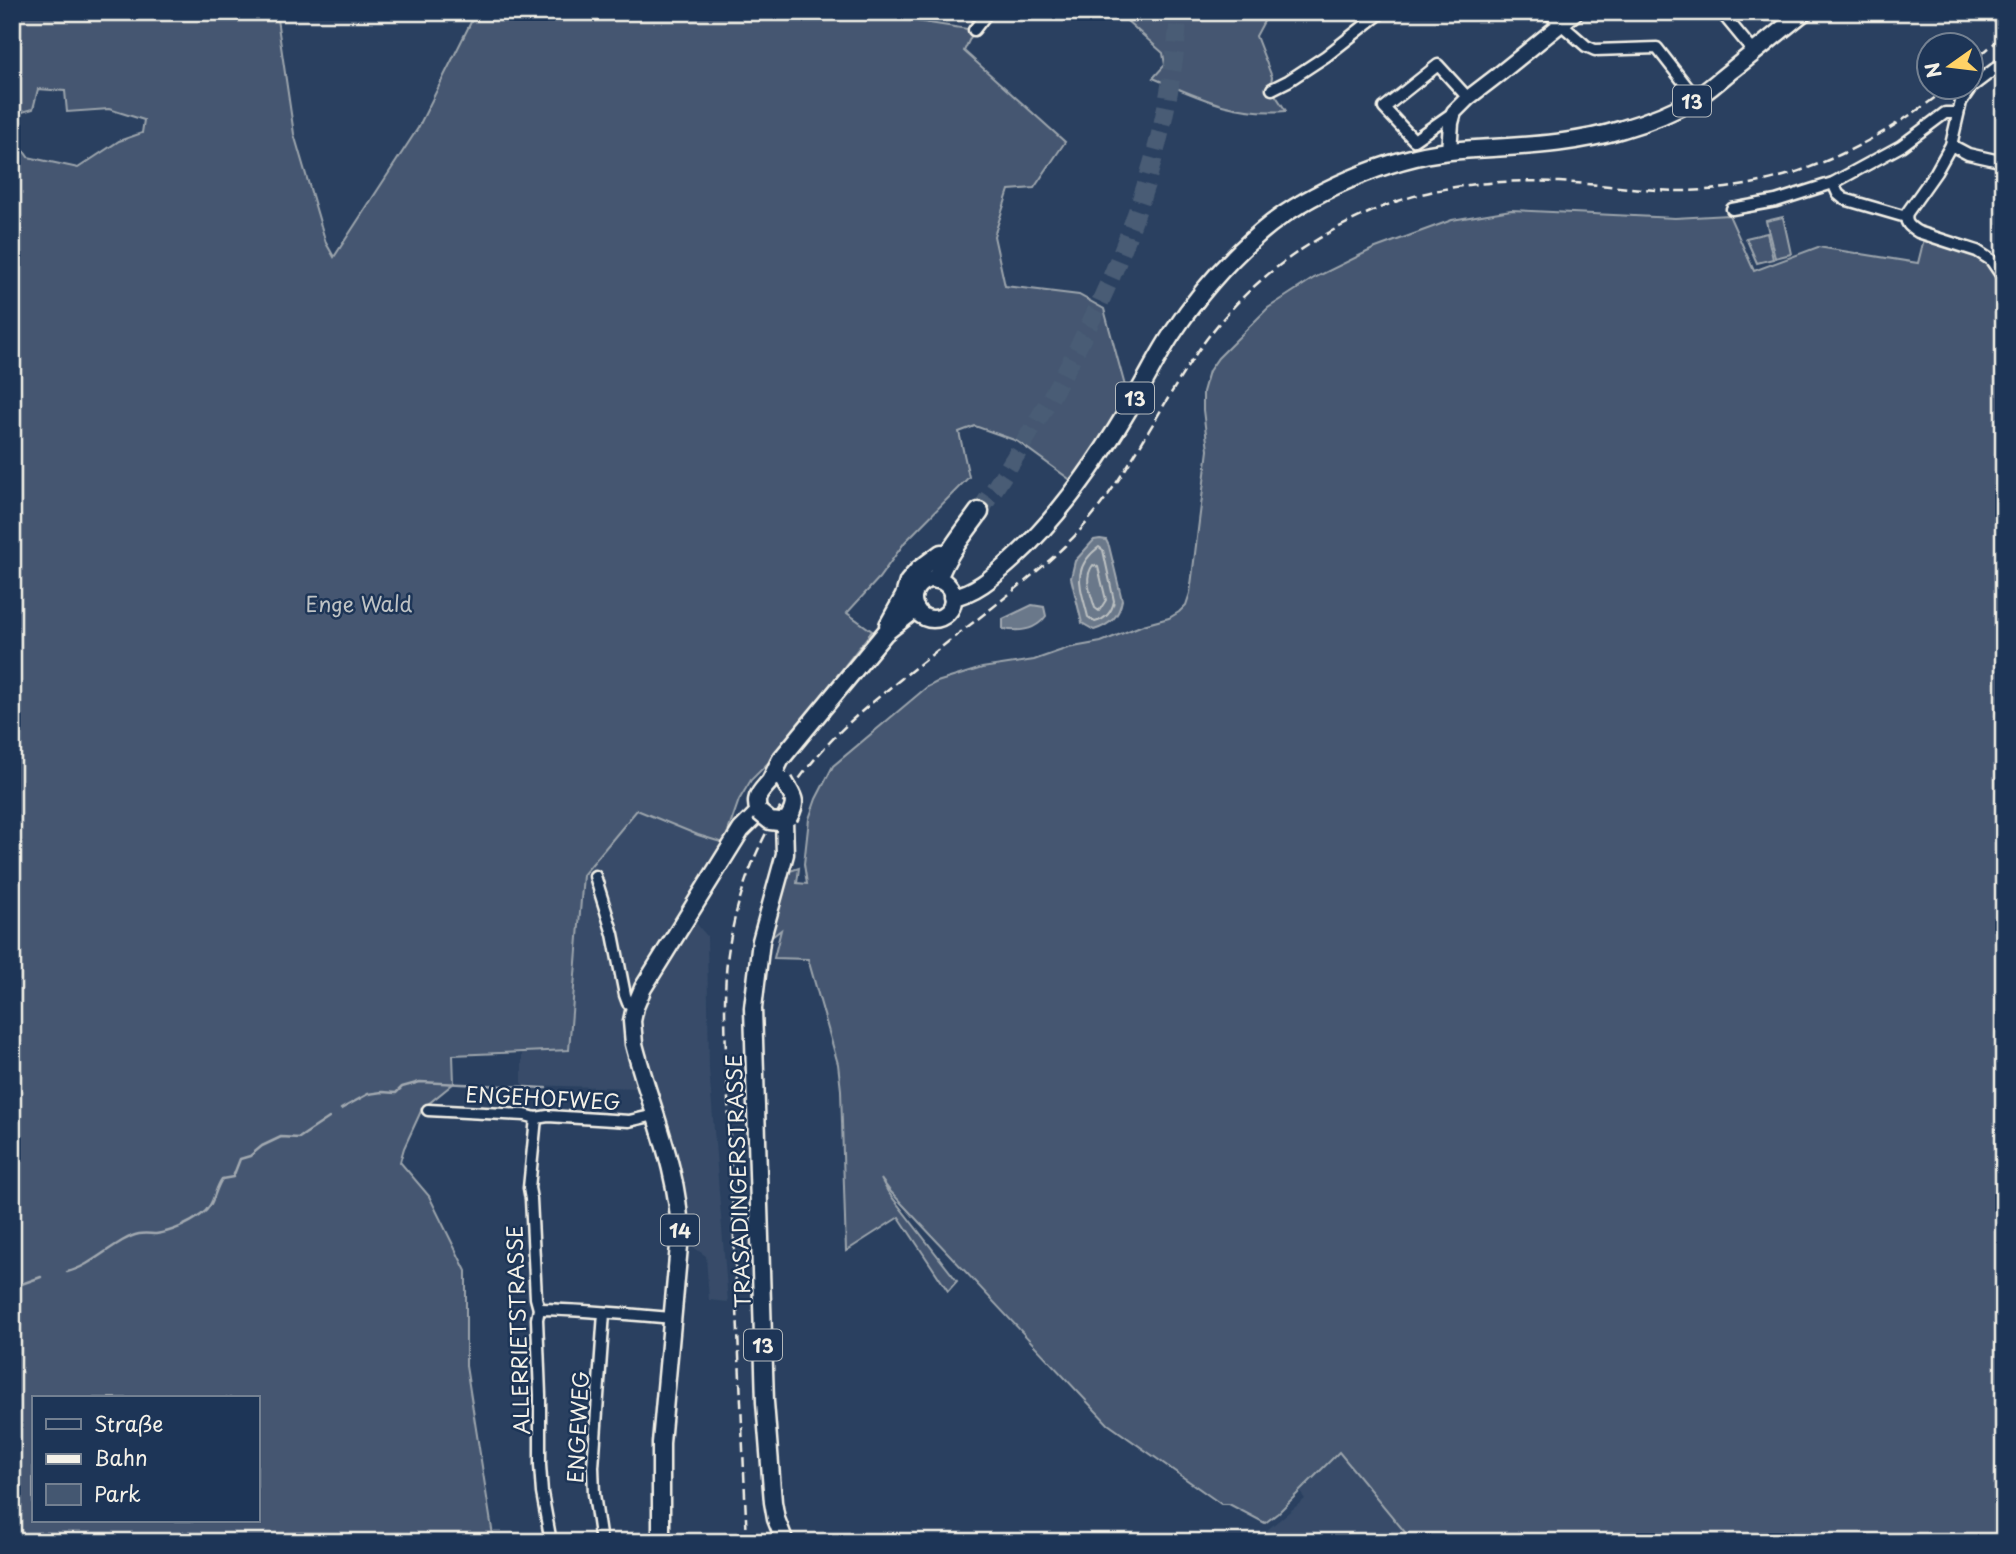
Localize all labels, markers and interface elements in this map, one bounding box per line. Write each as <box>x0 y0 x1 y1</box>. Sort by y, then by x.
north arrow <box>1914 32 1984 102</box>
text: N <box>1917 60 1948 81</box>
road number: 13 <box>1673 86 1711 116</box>
road number: 13 <box>1116 382 1154 414</box>
park label: Enge Wald <box>306 587 413 619</box>
street label: TRASADINGERSTRASSE <box>717 1053 757 1309</box>
street label: ENGEHOFWEG <box>465 1077 621 1117</box>
road number: 14 <box>661 1214 699 1246</box>
street label: ALLERRIETSTRASSE <box>497 1225 537 1435</box>
road number: 13 <box>744 1330 782 1360</box>
street label: ENGEWEG <box>558 1370 596 1484</box>
legend <box>32 1396 259 1522</box>
text: Straße <box>94 1407 163 1439</box>
text: Bahn <box>94 1441 148 1473</box>
text: Park <box>94 1477 141 1509</box>

